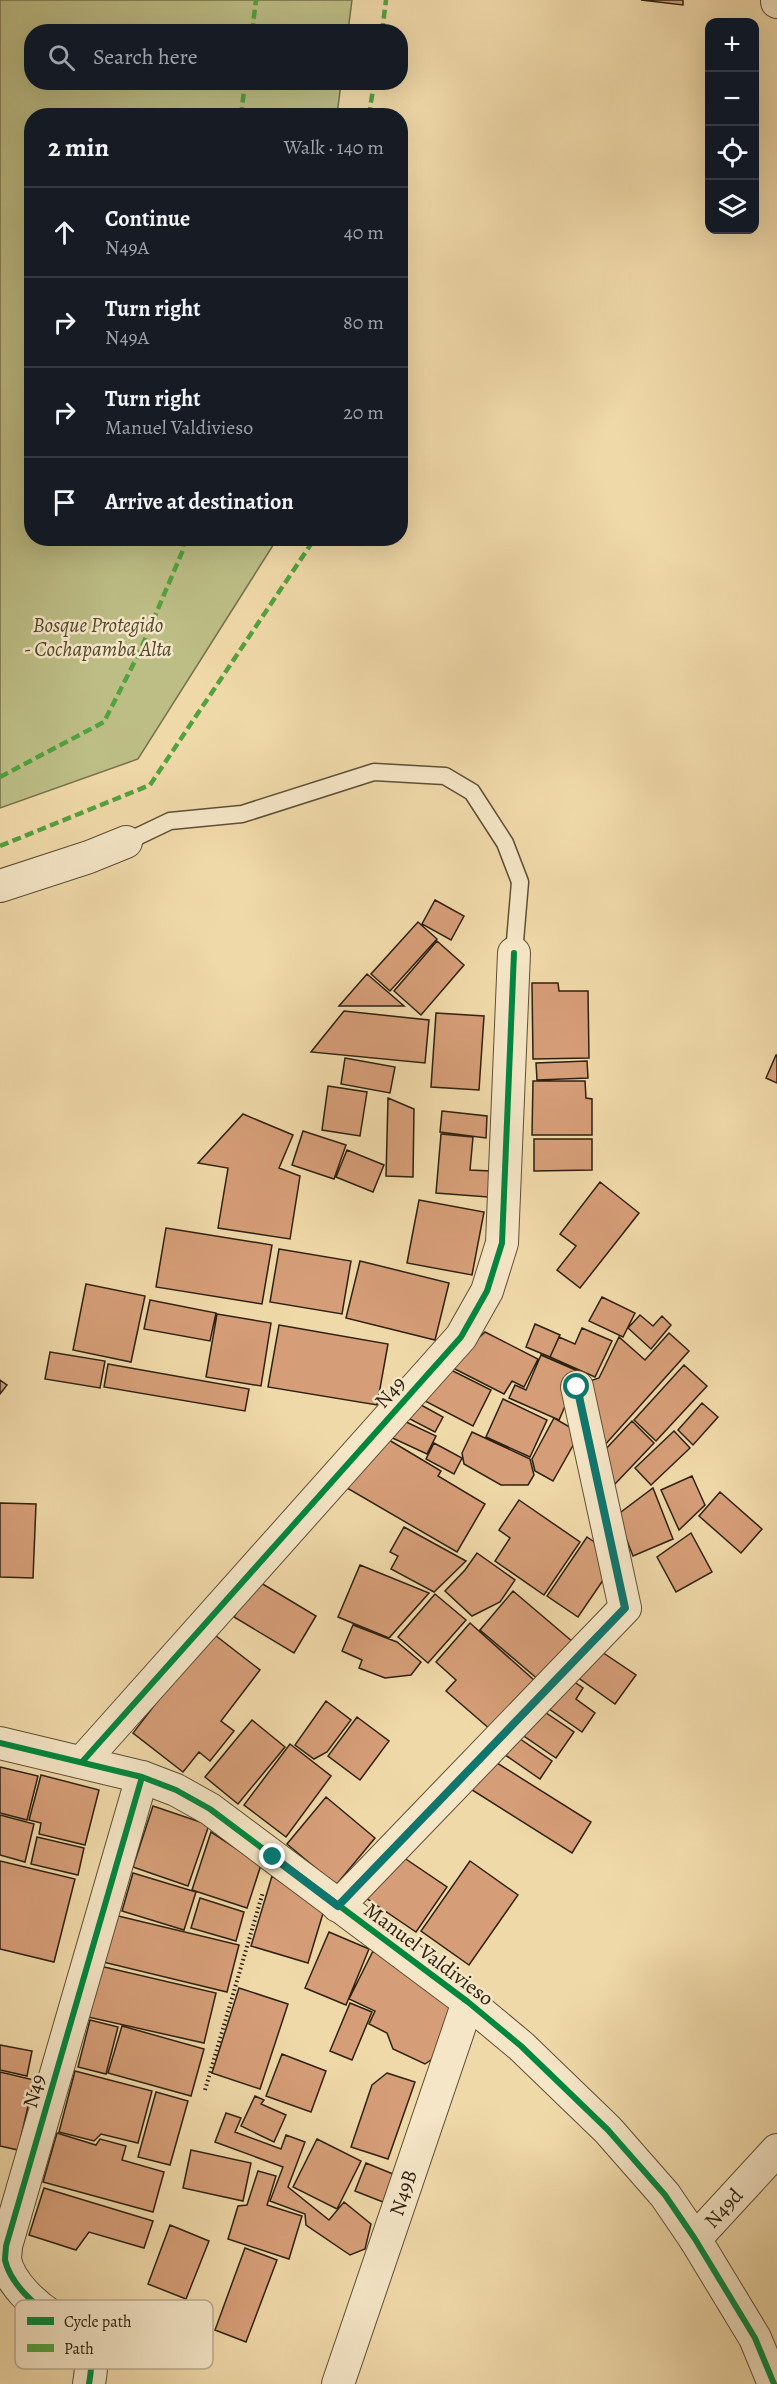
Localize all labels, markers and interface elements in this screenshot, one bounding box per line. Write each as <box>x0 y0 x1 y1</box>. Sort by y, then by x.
map controls <box>705 18 759 234</box>
button: + <box>705 18 759 72</box>
search box <box>24 24 408 90</box>
icon: search <box>45 41 78 74</box>
text: Search here <box>93 42 198 72</box>
button: − <box>705 72 759 126</box>
button: locate <box>705 126 759 180</box>
text: 2 min <box>48 130 109 165</box>
text: Walk · 140 m <box>284 134 384 161</box>
button: layers <box>705 180 759 234</box>
text: Continue <box>105 204 190 234</box>
icon: ahead <box>48 216 81 249</box>
text: 40 m <box>344 219 384 246</box>
text: N49A <box>105 234 149 261</box>
text: Turn right <box>105 294 201 324</box>
icon: right <box>48 306 81 339</box>
text: 80 m <box>343 309 384 336</box>
text: N49A <box>105 324 149 351</box>
text: Turn right <box>105 384 201 414</box>
icon: right <box>48 396 81 429</box>
text: 20 m <box>343 399 384 426</box>
text: Manuel Valdivieso <box>105 414 253 441</box>
icon: arrive <box>48 486 81 519</box>
text: Arrive at destination <box>105 487 294 517</box>
park label: Bosque Protegido - Cochapamba Alta <box>24 611 172 663</box>
street label: N49 <box>368 1370 412 1414</box>
route start <box>563 1373 589 1399</box>
route end <box>259 1843 285 1869</box>
street label: Manuel Valdivieso <box>358 1896 500 2012</box>
street label: N49 <box>16 2071 52 2111</box>
street label: N49B <box>382 2166 424 2219</box>
street label: N49d <box>698 2181 750 2234</box>
legend <box>15 2300 213 2369</box>
text: Cycle path <box>64 2311 132 2333</box>
text: Path <box>64 2338 94 2360</box>

